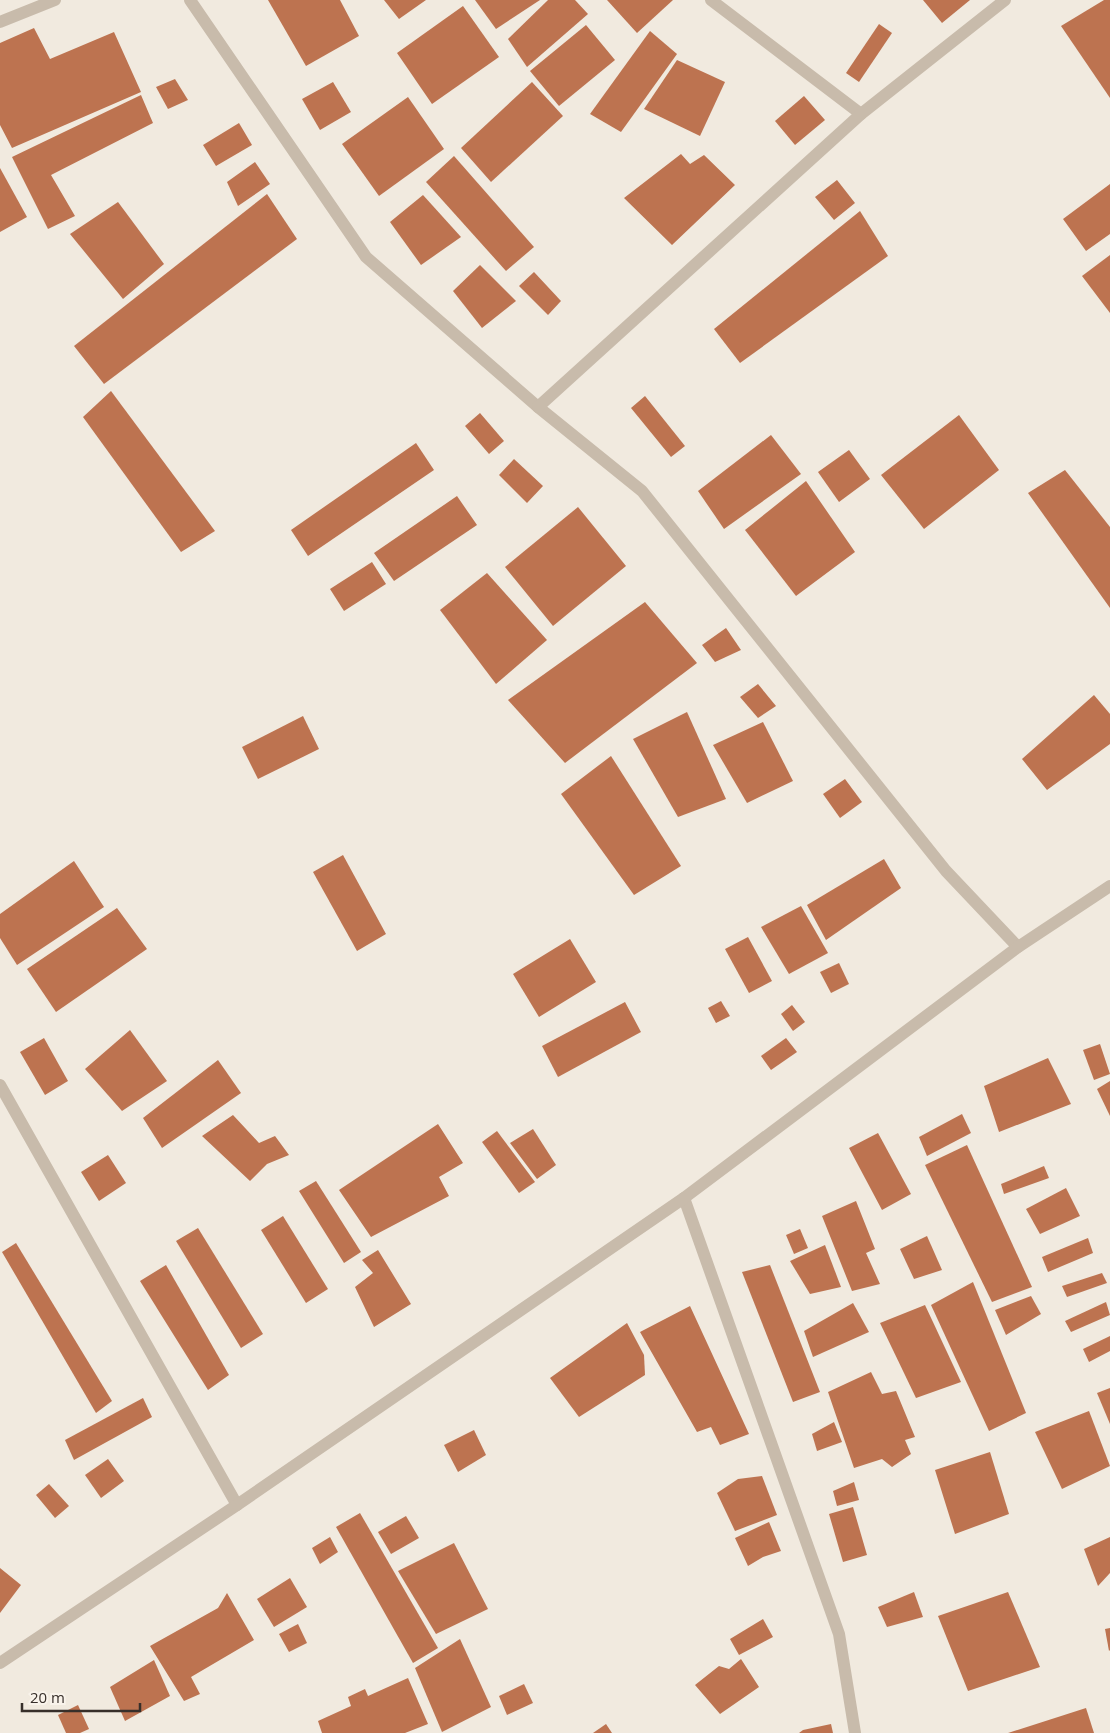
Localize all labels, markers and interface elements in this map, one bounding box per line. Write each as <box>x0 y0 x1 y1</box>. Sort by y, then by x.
scale bar <box>22 1680 140 1712</box>
text: 20 m <box>30 1687 65 1707</box>

